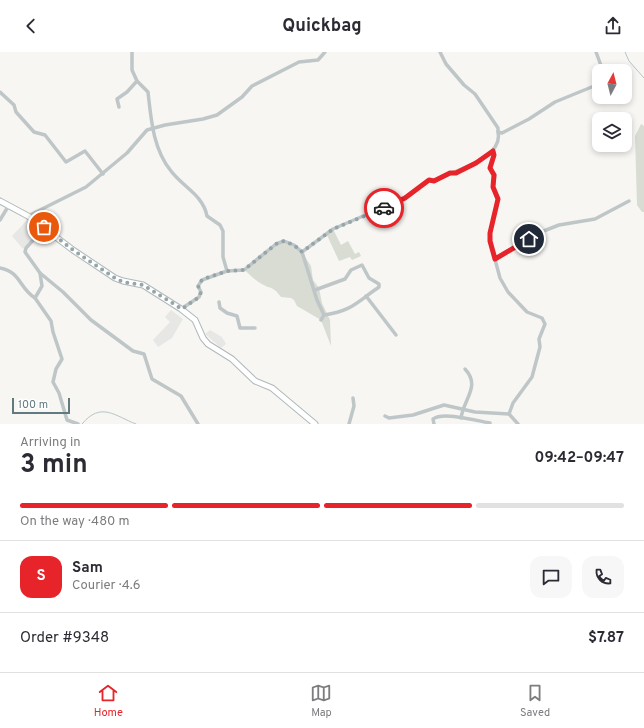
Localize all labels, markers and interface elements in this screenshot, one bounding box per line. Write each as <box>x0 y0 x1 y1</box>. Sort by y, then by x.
icon: back <box>20 15 42 37</box>
text: Quickbag <box>282 15 362 38</box>
icon: share <box>602 15 624 37</box>
north arrow <box>592 64 632 104</box>
map controls <box>592 64 632 152</box>
button: layers <box>592 112 632 152</box>
courier <box>364 188 404 228</box>
icon: car <box>373 197 395 219</box>
pin <box>27 210 61 244</box>
icon: bag <box>33 216 55 238</box>
pin <box>512 222 546 256</box>
icon: home <box>518 228 540 250</box>
scale bar <box>12 396 70 415</box>
text: 100 m <box>18 398 48 412</box>
text: Arriving in <box>20 435 81 451</box>
text: 3 min <box>20 449 88 482</box>
text: 09:42–09:47 <box>535 449 624 468</box>
text: On the way · 480 m <box>20 514 129 530</box>
button: chat <box>530 556 572 598</box>
button: phone <box>582 556 624 598</box>
text: Sam <box>72 559 103 578</box>
text: S <box>36 567 46 586</box>
text: Courier · 4.6 <box>72 578 140 594</box>
text: Order #9348 <box>20 629 109 648</box>
text: $7.87 <box>588 629 624 648</box>
tab: Home <box>94 682 123 720</box>
tab: Map <box>310 682 332 720</box>
tab: Saved <box>520 682 550 720</box>

